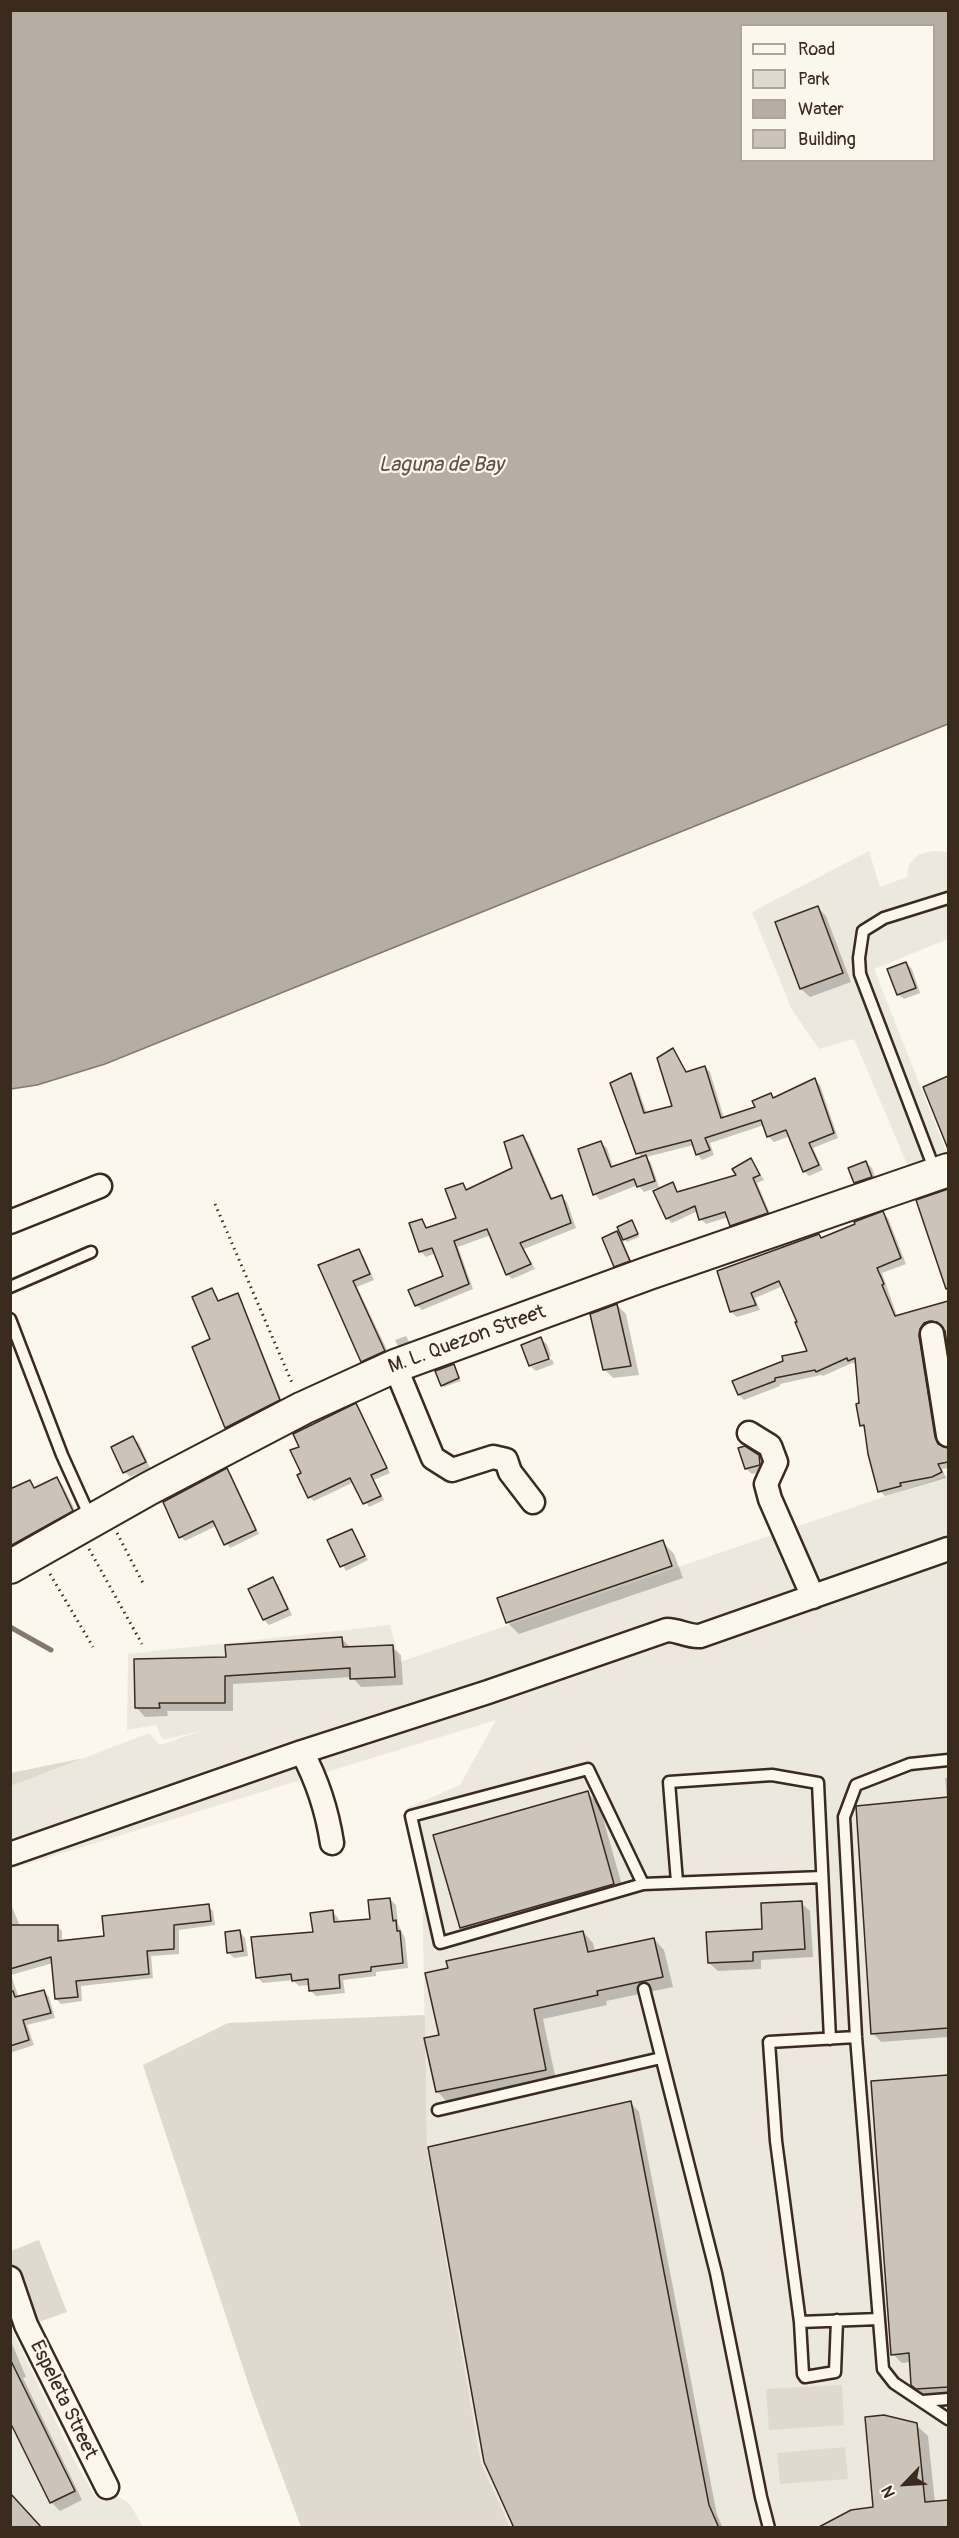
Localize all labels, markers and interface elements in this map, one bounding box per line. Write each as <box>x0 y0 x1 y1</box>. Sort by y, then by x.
legend <box>740 24 935 162</box>
text: Road <box>798 38 835 61</box>
text: Park <box>798 68 830 91</box>
text: Water <box>798 98 844 121</box>
text: Building <box>798 128 856 151</box>
water label: Laguna de Bay <box>379 453 503 479</box>
street label: M. L. Quezon Street <box>385 1300 549 1380</box>
street label: Espeleta Street <box>24 2337 102 2463</box>
north arrow <box>875 2454 935 2514</box>
text: N <box>877 2482 900 2501</box>

